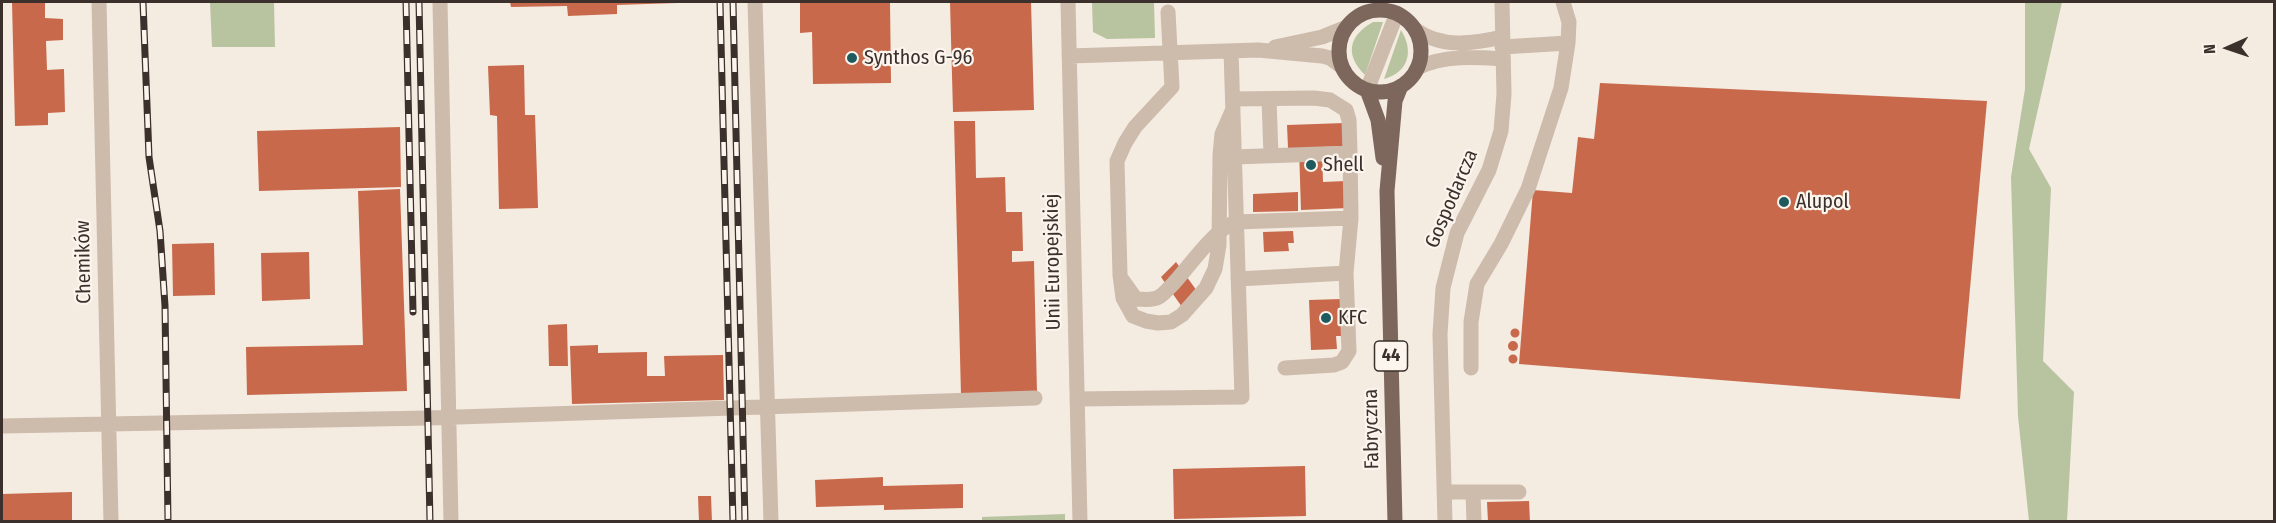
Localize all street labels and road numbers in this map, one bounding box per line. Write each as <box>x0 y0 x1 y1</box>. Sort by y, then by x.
street label: Gospodarcza <box>1421 146 1483 252</box>
street label: Unii Europejskiej <box>1040 193 1066 331</box>
street label: Chemików <box>71 220 97 304</box>
road number: 44 <box>1374 341 1408 371</box>
street label: Fabryczna <box>1359 388 1385 470</box>

